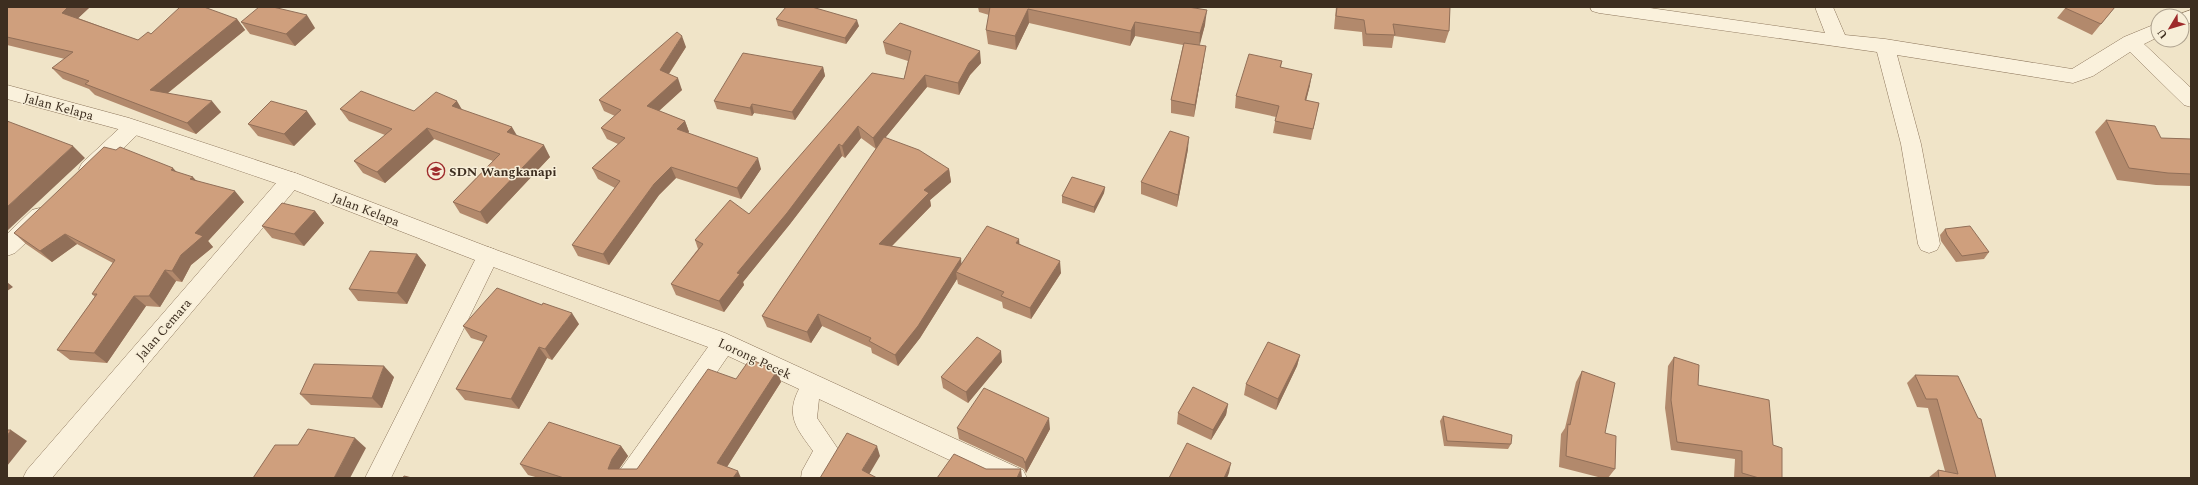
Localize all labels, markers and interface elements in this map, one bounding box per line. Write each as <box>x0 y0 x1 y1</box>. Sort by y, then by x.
north arrow <box>2150 8 2190 48</box>
text: U <box>2153 25 2172 43</box>
street label: Jalan Kelapa <box>22 88 96 126</box>
school or university icon: SDN Wangkanapi <box>426 161 446 181</box>
place label: SDN Wangkanapi <box>449 162 557 182</box>
street label: Jalan Kelapa <box>329 188 403 232</box>
street label: Jalan Cemara <box>131 294 197 365</box>
street label: Lorong Pecek <box>714 333 795 385</box>

